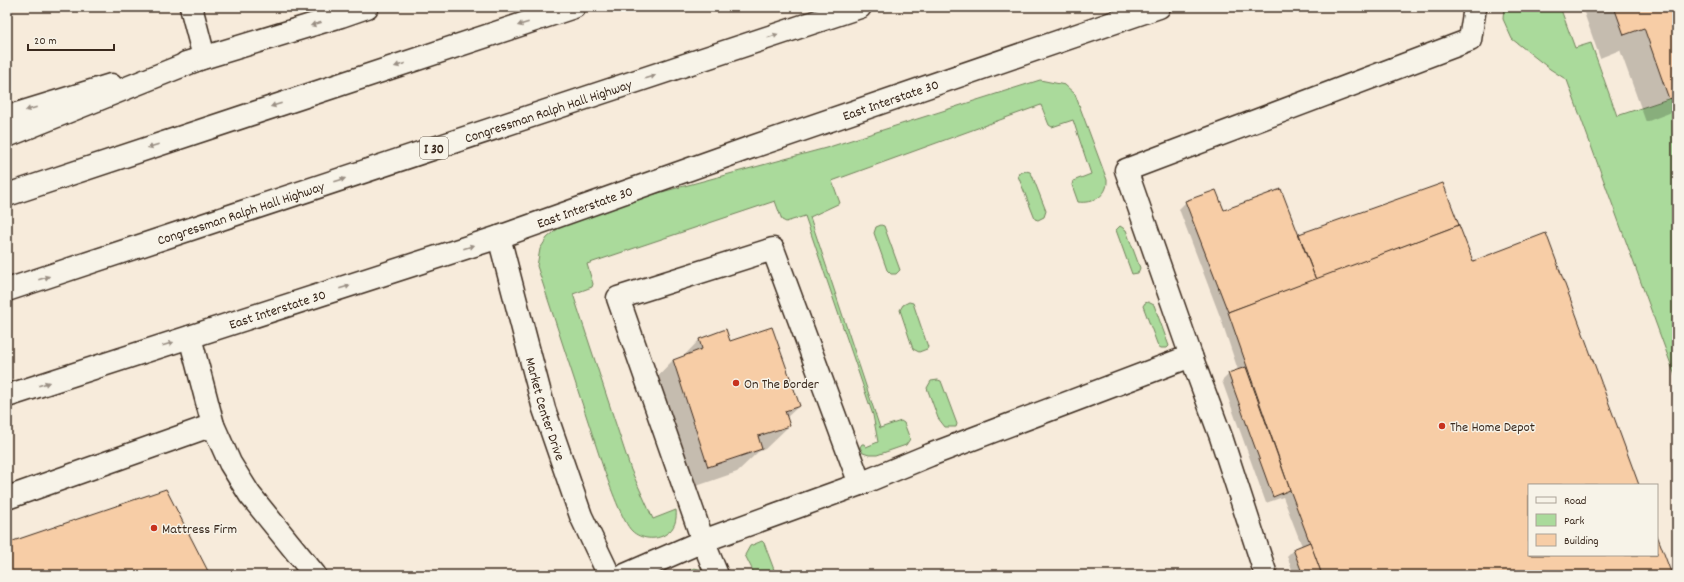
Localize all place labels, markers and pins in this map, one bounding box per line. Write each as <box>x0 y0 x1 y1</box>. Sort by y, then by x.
place label: On The Border <box>744 375 820 395</box>
marker: On The Border <box>731 378 741 388</box>
place label: The Home Depot <box>1450 418 1535 438</box>
marker: The Home Depot <box>1437 421 1447 431</box>
place label: Mattress Firm <box>162 520 237 540</box>
marker: Mattress Firm <box>149 523 159 533</box>

